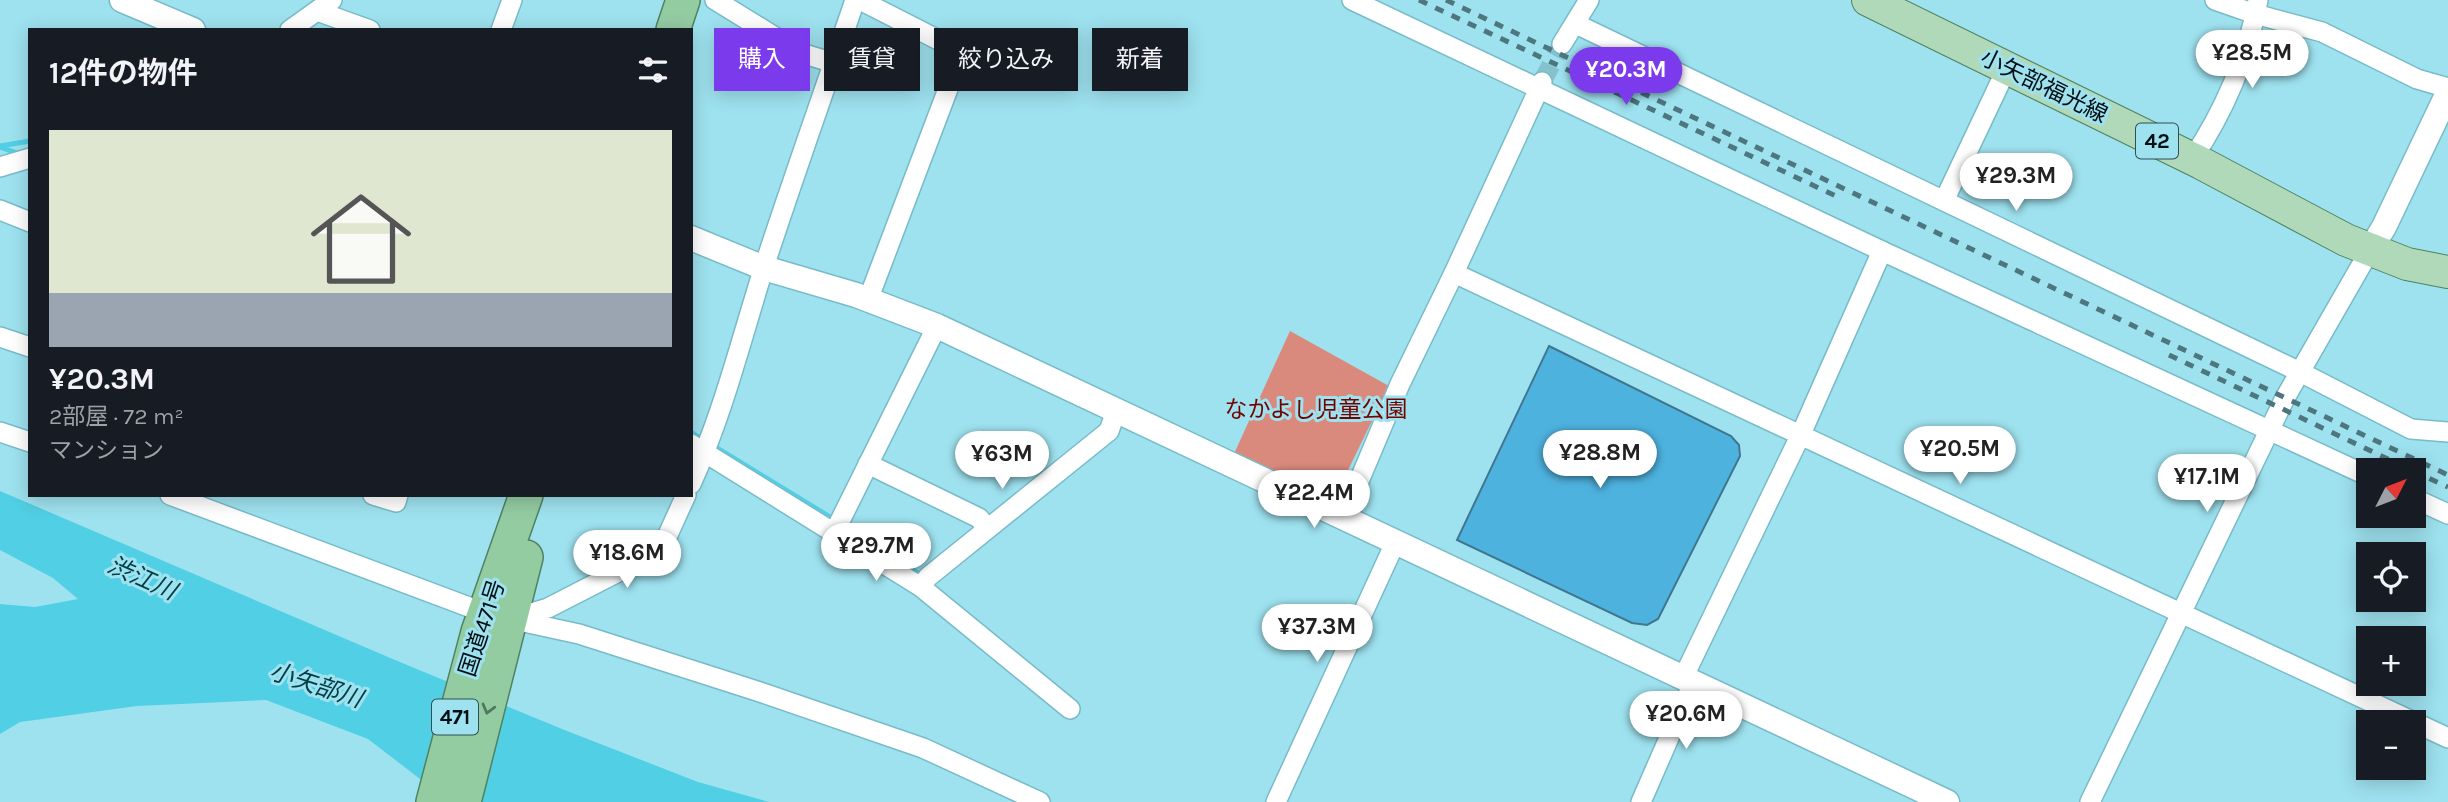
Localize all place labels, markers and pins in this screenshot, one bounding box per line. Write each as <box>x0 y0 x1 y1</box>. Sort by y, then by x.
pin: ¥28.5M <box>2195 31 2309 90</box>
pin: ¥20.3M <box>1569 48 1683 107</box>
pin: ¥29.3M <box>1959 154 2073 213</box>
pin: ¥20.5M <box>1903 426 2017 486</box>
pin: ¥28.8M <box>1543 430 1657 490</box>
pin: ¥63M <box>961 432 1043 491</box>
pin: ¥17.1M <box>2150 454 2264 514</box>
pin: ¥22.4M <box>1257 470 1371 530</box>
pin: ¥29.7M <box>819 524 933 583</box>
pin: ¥18.6M <box>570 530 684 590</box>
pin: ¥37.3M <box>1260 604 1374 664</box>
pin: ¥20.6M <box>1629 692 1743 751</box>

